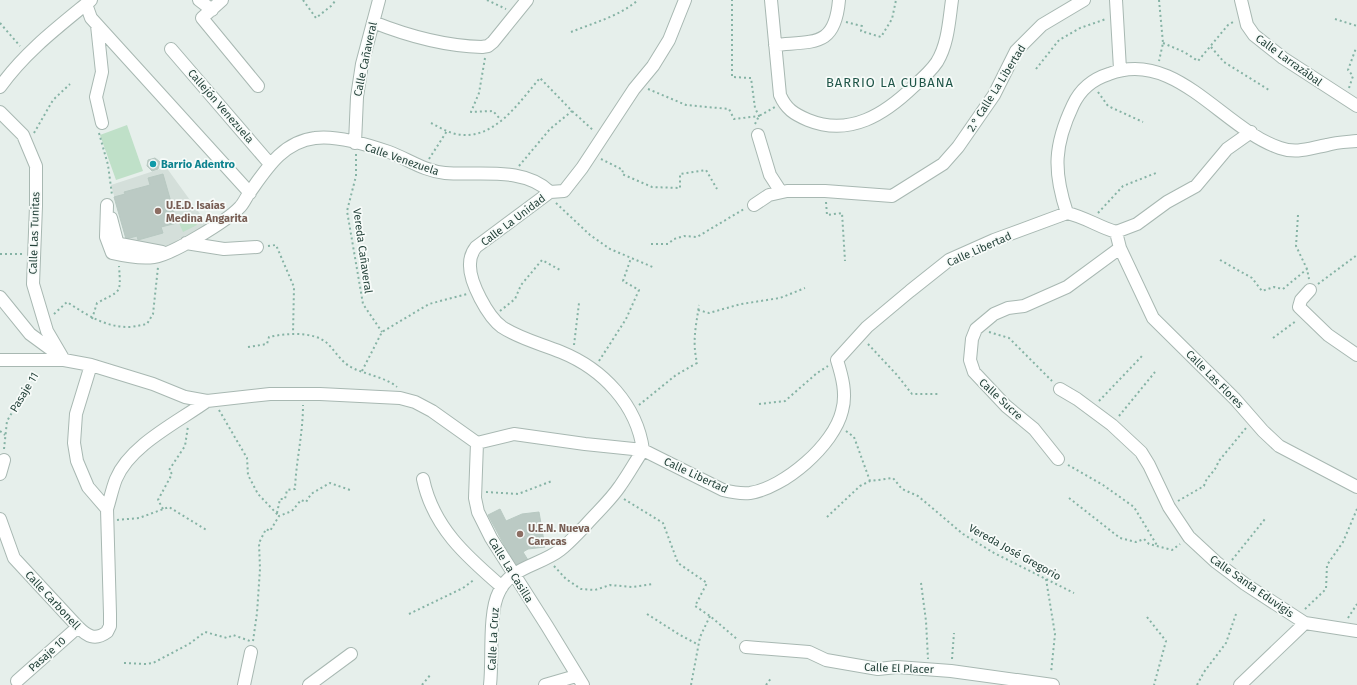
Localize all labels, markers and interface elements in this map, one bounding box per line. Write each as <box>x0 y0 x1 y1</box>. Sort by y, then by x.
street label: Calle Cañaveral <box>351 21 380 98</box>
street label: Calle Larrazábal <box>1253 32 1324 89</box>
street label: 2.° Calle La Libertad <box>964 42 1028 134</box>
street label: Callejón Venezuela <box>185 67 256 146</box>
district label: BARRIO LA CUBANA <box>826 75 954 90</box>
street label: Calle Venezuela <box>363 141 441 178</box>
place label: Barrio Adentro <box>161 158 236 171</box>
marker: Barrio Adentro <box>148 159 158 169</box>
street label: Calle Las Tunitas <box>27 192 42 275</box>
street label: Calle La Unidad <box>478 192 548 249</box>
place label: U.E.D. Isaías Medina Angarita <box>166 199 248 225</box>
marker: U.E.D. Isaías Medina Angarita <box>153 206 163 216</box>
street label: Vereda Cañaveral <box>350 208 375 294</box>
street label: Calle Libertad <box>945 229 1013 269</box>
street label: Calle Las Flores <box>1183 348 1246 411</box>
street label: Pasaje 11 <box>8 370 41 414</box>
street label: Calle Sucre <box>976 376 1025 423</box>
street label: Calle Libertad <box>662 455 730 496</box>
place label: U.E.N. Nueva Caracas <box>528 522 590 548</box>
street label: Vereda José Gregorio <box>966 522 1063 583</box>
marker: U.E.N. Nueva Caracas <box>515 529 525 539</box>
street label: Calle La Casilla <box>485 535 536 605</box>
street label: Calle Santa Eduvigis <box>1207 553 1296 620</box>
street label: Calle Carbonell <box>22 568 83 632</box>
street label: Calle La Cruz <box>485 607 502 671</box>
street label: Pasaje 10 <box>26 634 69 674</box>
street label: Calle El Placer <box>864 661 935 676</box>

